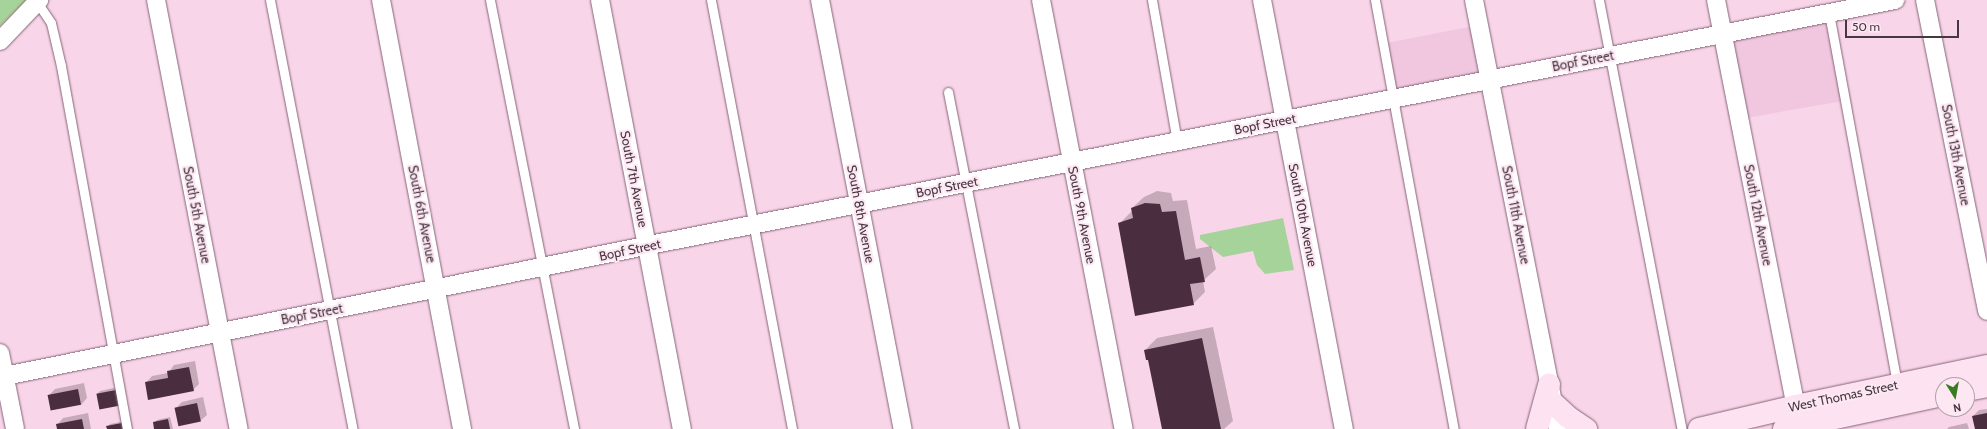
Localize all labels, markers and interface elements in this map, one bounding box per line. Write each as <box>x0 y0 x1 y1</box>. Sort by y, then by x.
scale bar <box>1847 12 1961 38</box>
text: 50 m <box>1852 19 1880 34</box>
street label: Bopf Street <box>1551 47 1615 75</box>
street label: South 13th Avenue <box>1939 103 1973 207</box>
street label: Bopf Street <box>1233 110 1297 138</box>
street label: South 7th Avenue <box>617 129 651 229</box>
street label: South 10th Avenue <box>1285 162 1321 268</box>
street label: South 12th Avenue <box>1741 163 1775 267</box>
street label: South 6th Avenue <box>405 164 439 264</box>
street label: South 8th Avenue <box>844 164 878 264</box>
street label: South 11th Avenue <box>1499 164 1533 266</box>
street label: South 5th Avenue <box>180 165 214 265</box>
street label: South 9th Avenue <box>1065 165 1099 265</box>
street label: Bopf Street <box>915 173 979 201</box>
street label: Bopf Street <box>598 236 662 264</box>
street label: Bopf Street <box>280 300 344 328</box>
street label: West Thomas Street <box>1787 377 1899 415</box>
north arrow <box>1935 377 1975 417</box>
text: N <box>1952 400 1962 415</box>

